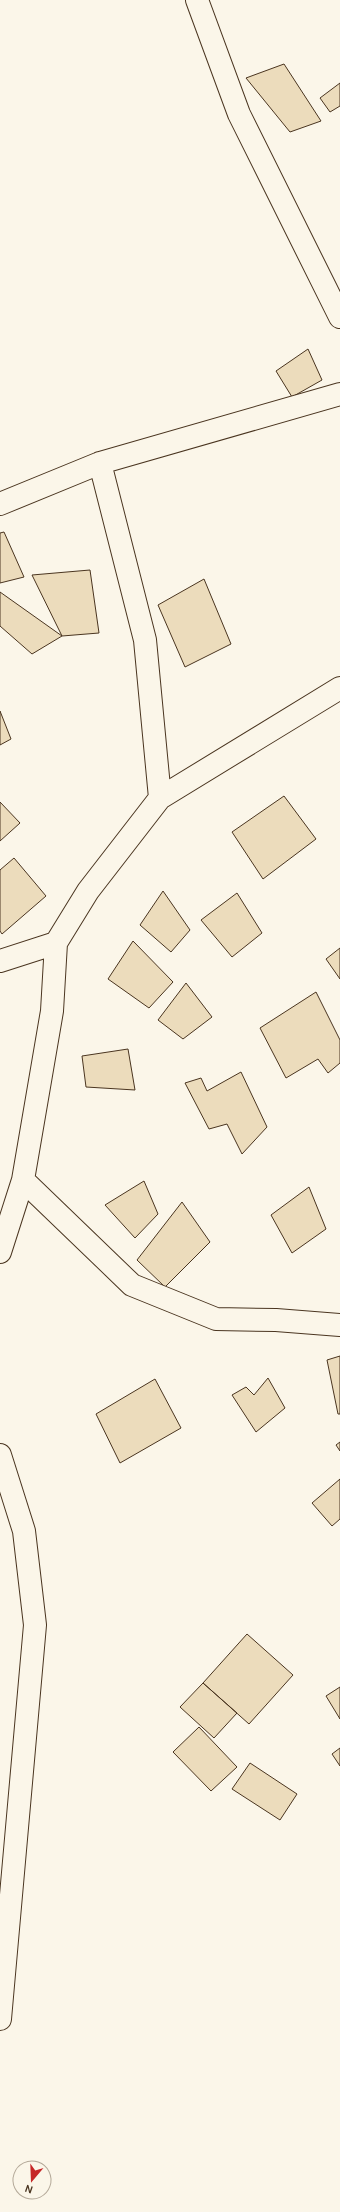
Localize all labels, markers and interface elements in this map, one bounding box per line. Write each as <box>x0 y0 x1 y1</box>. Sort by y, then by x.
north arrow <box>12 2160 52 2200</box>
text: N <box>23 2182 35 2196</box>

